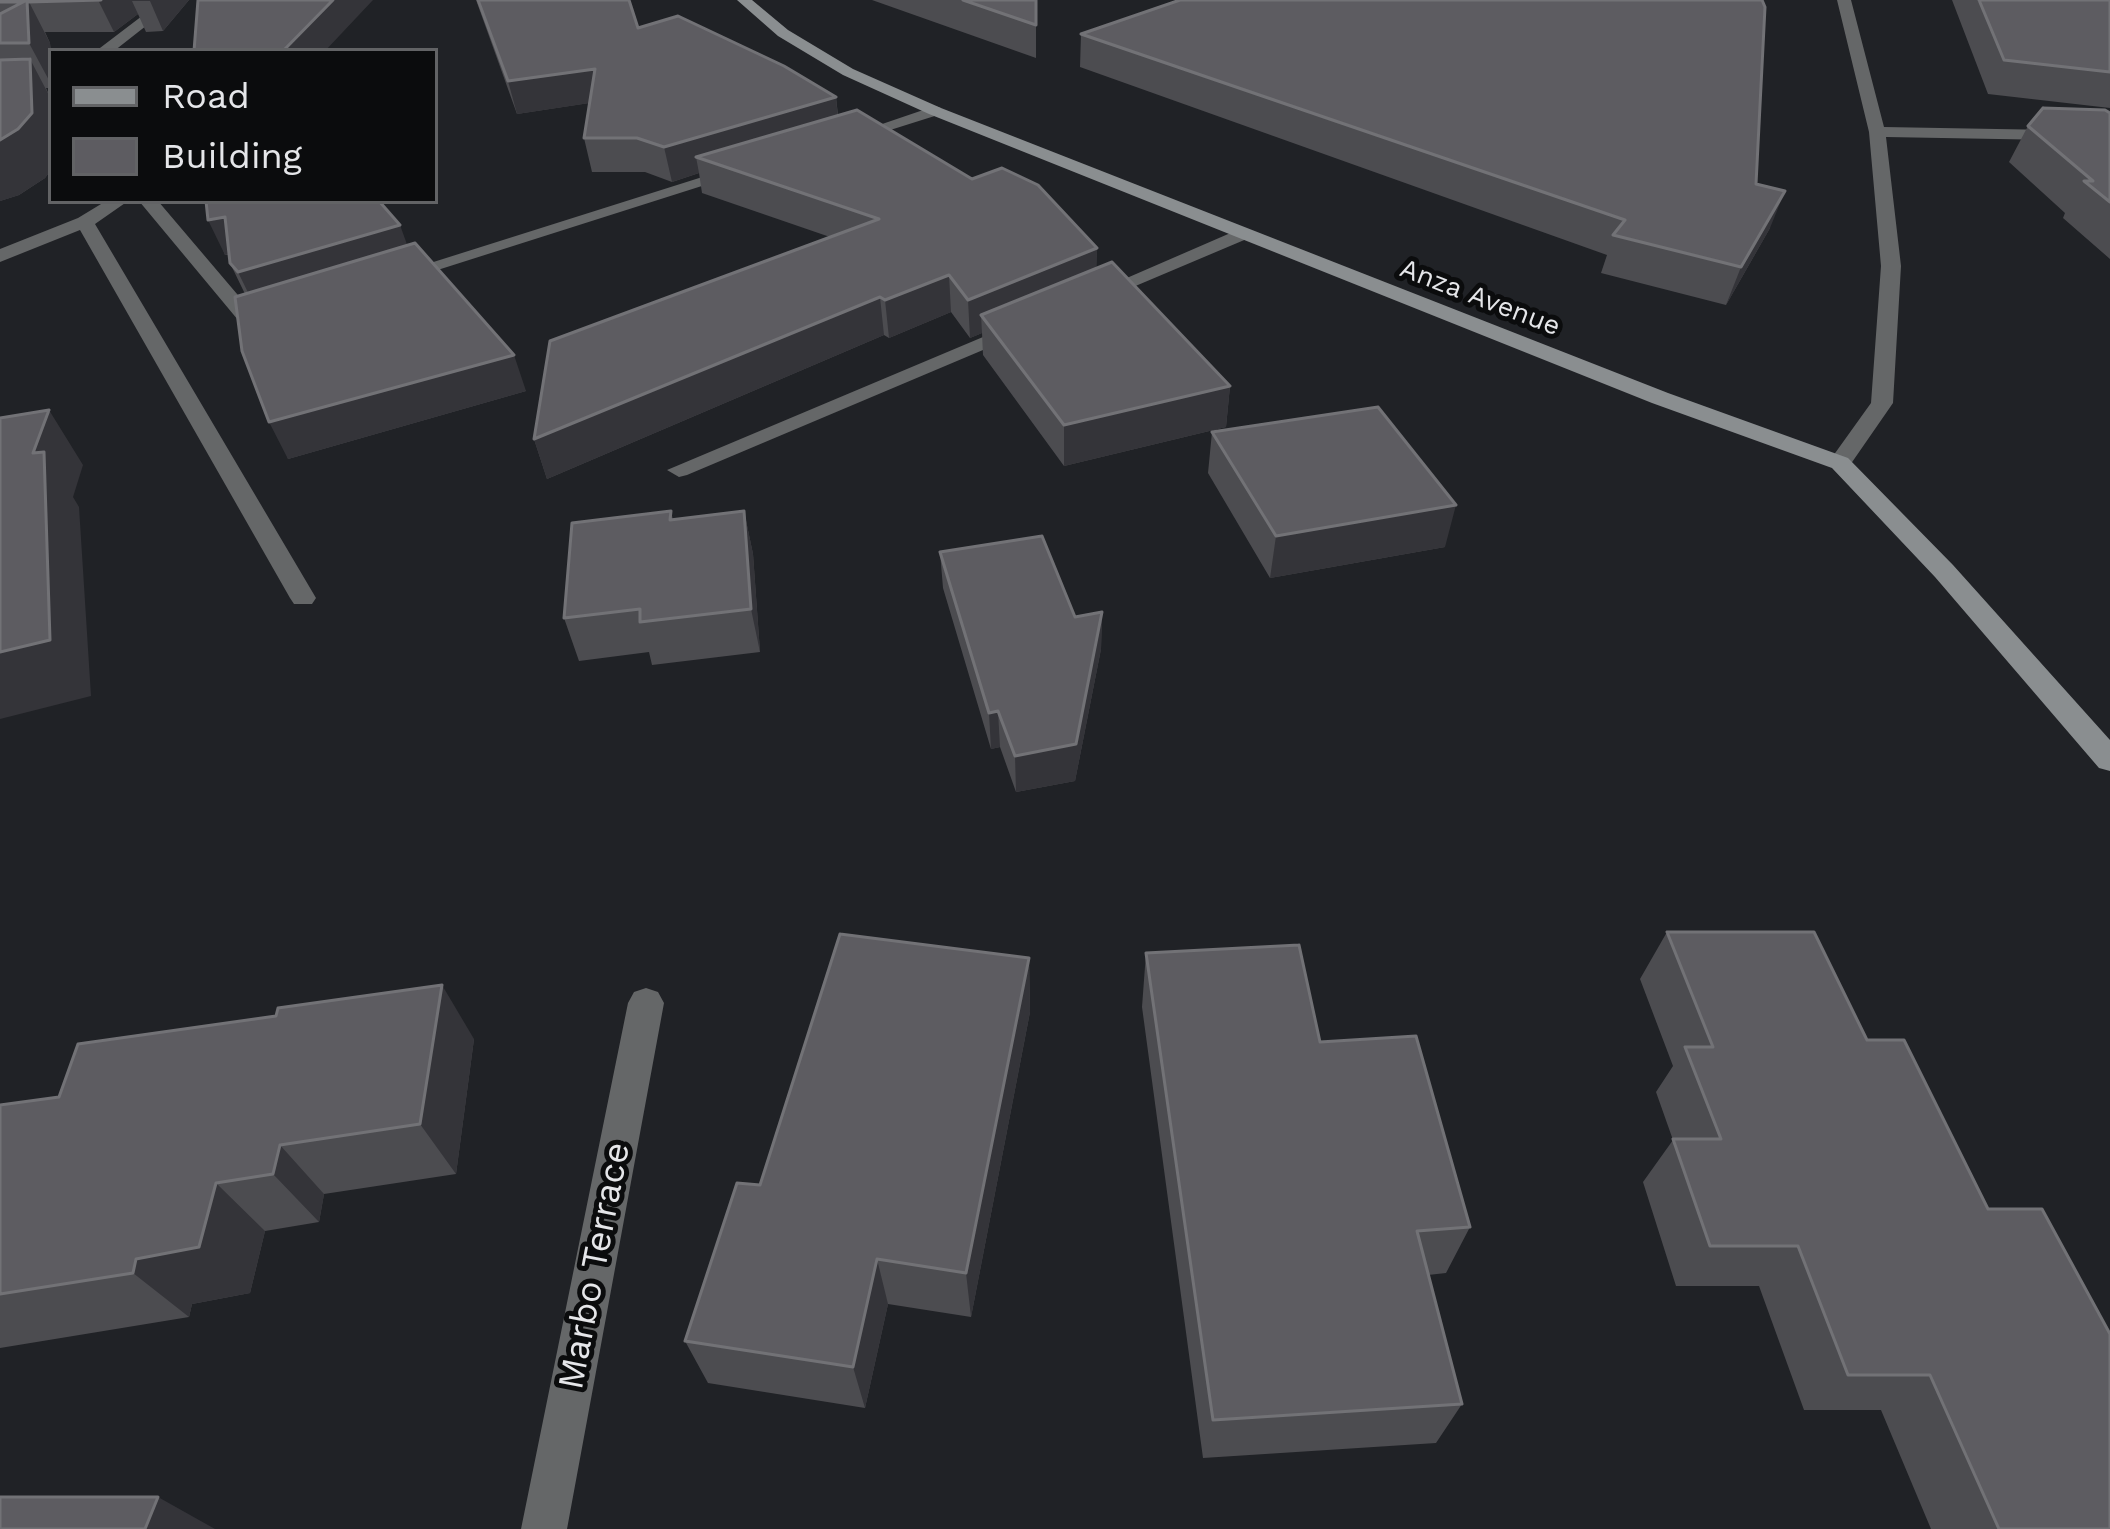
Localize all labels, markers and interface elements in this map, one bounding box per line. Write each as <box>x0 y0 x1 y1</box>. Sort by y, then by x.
legend <box>48 48 438 204</box>
text: Road <box>162 75 250 117</box>
text: Building <box>162 135 302 177</box>
street label: Anza Avenue <box>1395 253 1565 343</box>
street label: Marbo Terrace <box>550 1139 640 1393</box>

